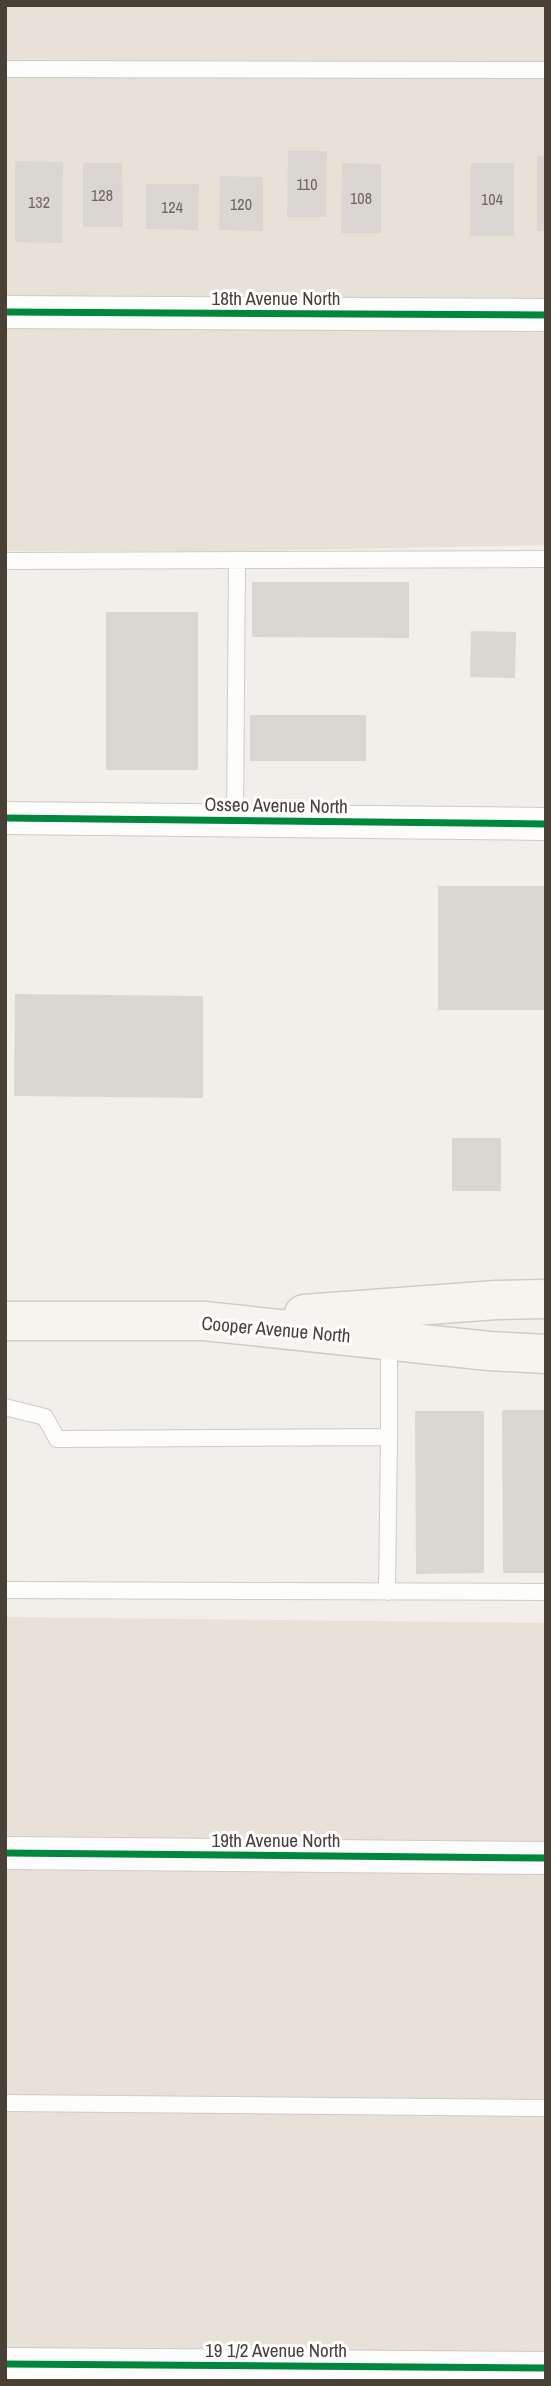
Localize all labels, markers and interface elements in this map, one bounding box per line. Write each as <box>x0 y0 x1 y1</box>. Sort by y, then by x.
house number: 110 <box>297 173 317 195</box>
house number: 128 <box>91 184 113 206</box>
house number: 108 <box>350 187 372 209</box>
house number: 104 <box>481 188 503 210</box>
house number: 132 <box>28 191 50 213</box>
house number: 120 <box>230 193 252 215</box>
house number: 124 <box>161 196 183 218</box>
street label: 18th Avenue North <box>212 285 340 311</box>
street label: Osseo Avenue North <box>204 791 348 819</box>
street label: Cooper Avenue North <box>200 1310 352 1348</box>
street label: 19th Avenue North <box>212 1827 340 1853</box>
street label: 19 1/2 Avenue North <box>205 2337 347 2363</box>

